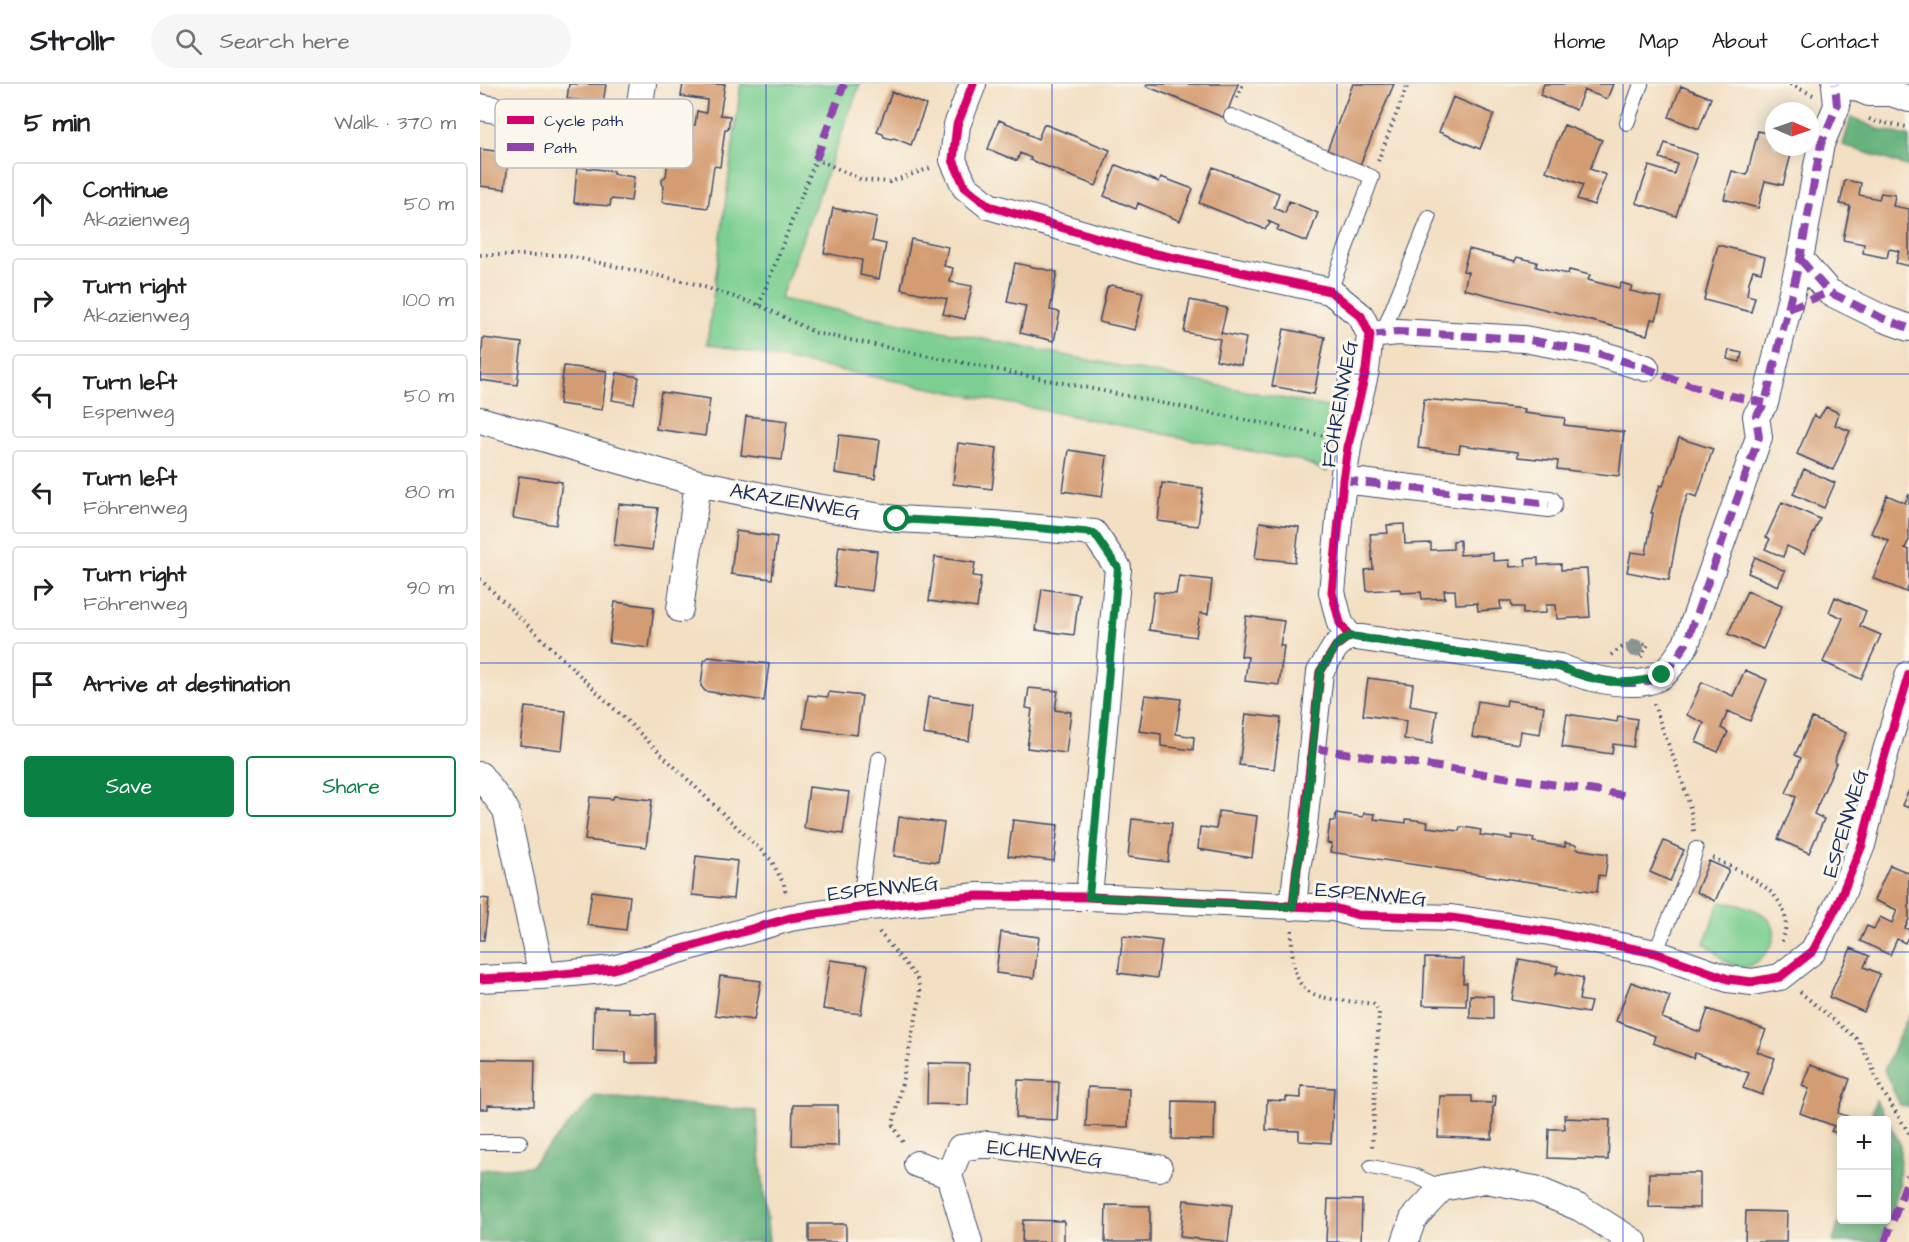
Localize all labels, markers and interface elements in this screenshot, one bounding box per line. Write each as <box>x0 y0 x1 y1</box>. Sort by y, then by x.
search box <box>151 14 571 68</box>
text: Strollr <box>30 22 115 61</box>
icon: search <box>172 25 205 58</box>
text: Search here <box>220 26 350 57</box>
text: Home <box>1554 27 1606 56</box>
text: Map <box>1639 27 1679 56</box>
text: About <box>1712 27 1768 56</box>
text: Contact <box>1801 27 1879 56</box>
legend <box>495 99 693 168</box>
north arrow <box>1765 102 1819 156</box>
text: 5 min <box>24 105 90 141</box>
text: Walk · 370 m <box>334 109 456 137</box>
text: Cycle path <box>544 110 623 133</box>
text: Path <box>544 137 577 159</box>
text: Continue <box>83 175 168 206</box>
icon: ahead <box>26 188 59 221</box>
text: 50 m <box>404 190 454 218</box>
text: Akazienweg <box>83 206 189 234</box>
text: Turn right <box>83 271 186 302</box>
icon: right <box>26 284 59 317</box>
text: 100 m <box>403 286 454 314</box>
text: Akazienweg <box>83 302 189 330</box>
street label: FÖHRENWEG <box>1314 338 1365 470</box>
text: Turn left <box>83 367 177 398</box>
icon: left <box>26 380 59 413</box>
text: 50 m <box>404 382 454 410</box>
text: Espenweg <box>83 398 174 426</box>
text: Turn left <box>83 463 177 494</box>
icon: left <box>26 476 59 509</box>
street label: AKAZIENWEG <box>728 476 863 527</box>
text: 80 m <box>405 478 454 506</box>
text: Föhrenweg <box>83 494 187 522</box>
route start <box>883 505 909 531</box>
text: Turn right <box>83 559 186 590</box>
icon: right <box>26 572 59 605</box>
text: 90 m <box>406 574 454 602</box>
text: Föhrenweg <box>83 590 187 618</box>
route end <box>1648 661 1674 687</box>
icon: arrive <box>26 668 59 701</box>
text: Arrive at destination <box>83 669 290 700</box>
button: Save <box>24 756 234 817</box>
button: Share <box>246 756 456 817</box>
street label: ESPENWEG <box>1815 765 1876 881</box>
street label: ESPENWEG <box>826 868 941 909</box>
street label: ESPENWEG <box>1314 875 1428 914</box>
map controls <box>1837 1116 1891 1224</box>
button: + <box>1837 1116 1891 1170</box>
street label: EICHENWEG <box>986 1132 1104 1175</box>
button: − <box>1837 1170 1891 1224</box>

